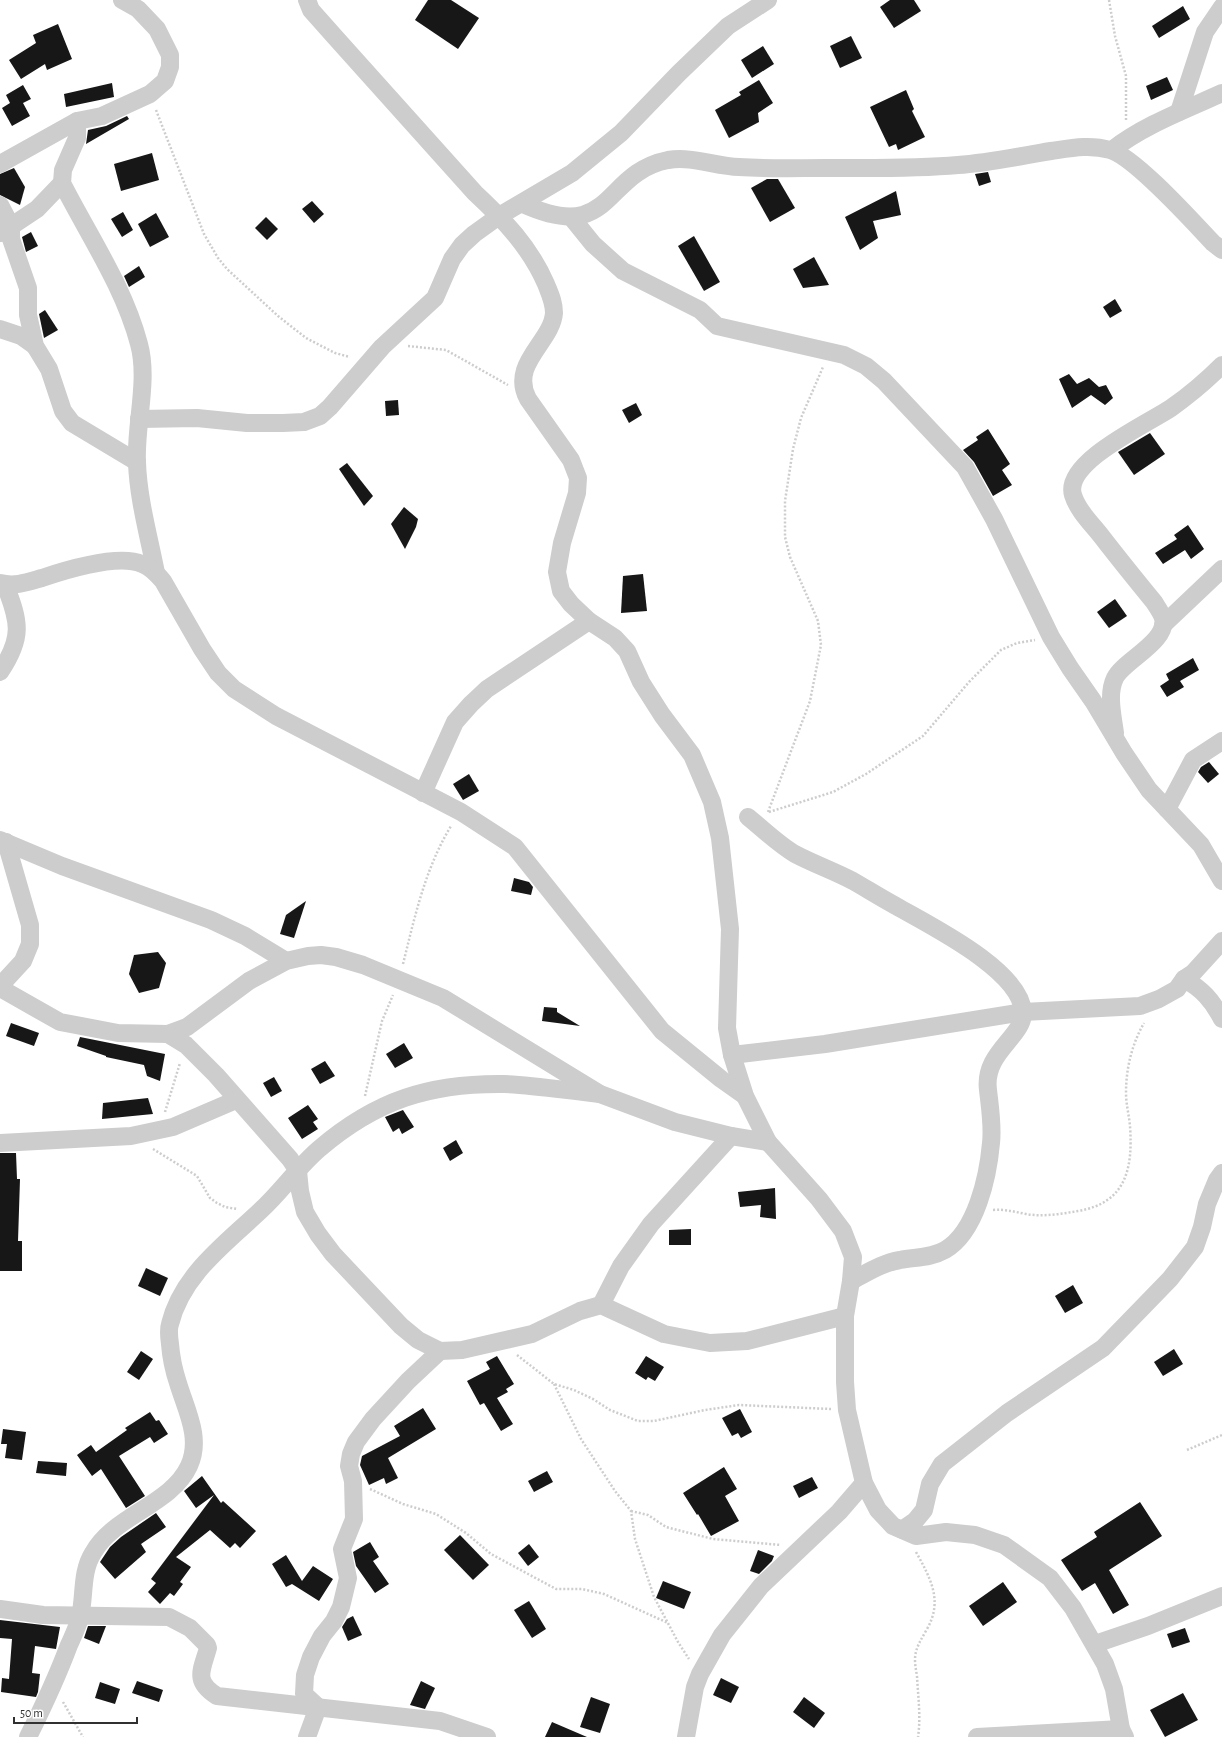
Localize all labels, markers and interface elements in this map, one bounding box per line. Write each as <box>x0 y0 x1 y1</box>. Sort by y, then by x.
scale bar <box>14 1699 137 1725</box>
text: 50 m <box>20 1707 43 1719</box>

